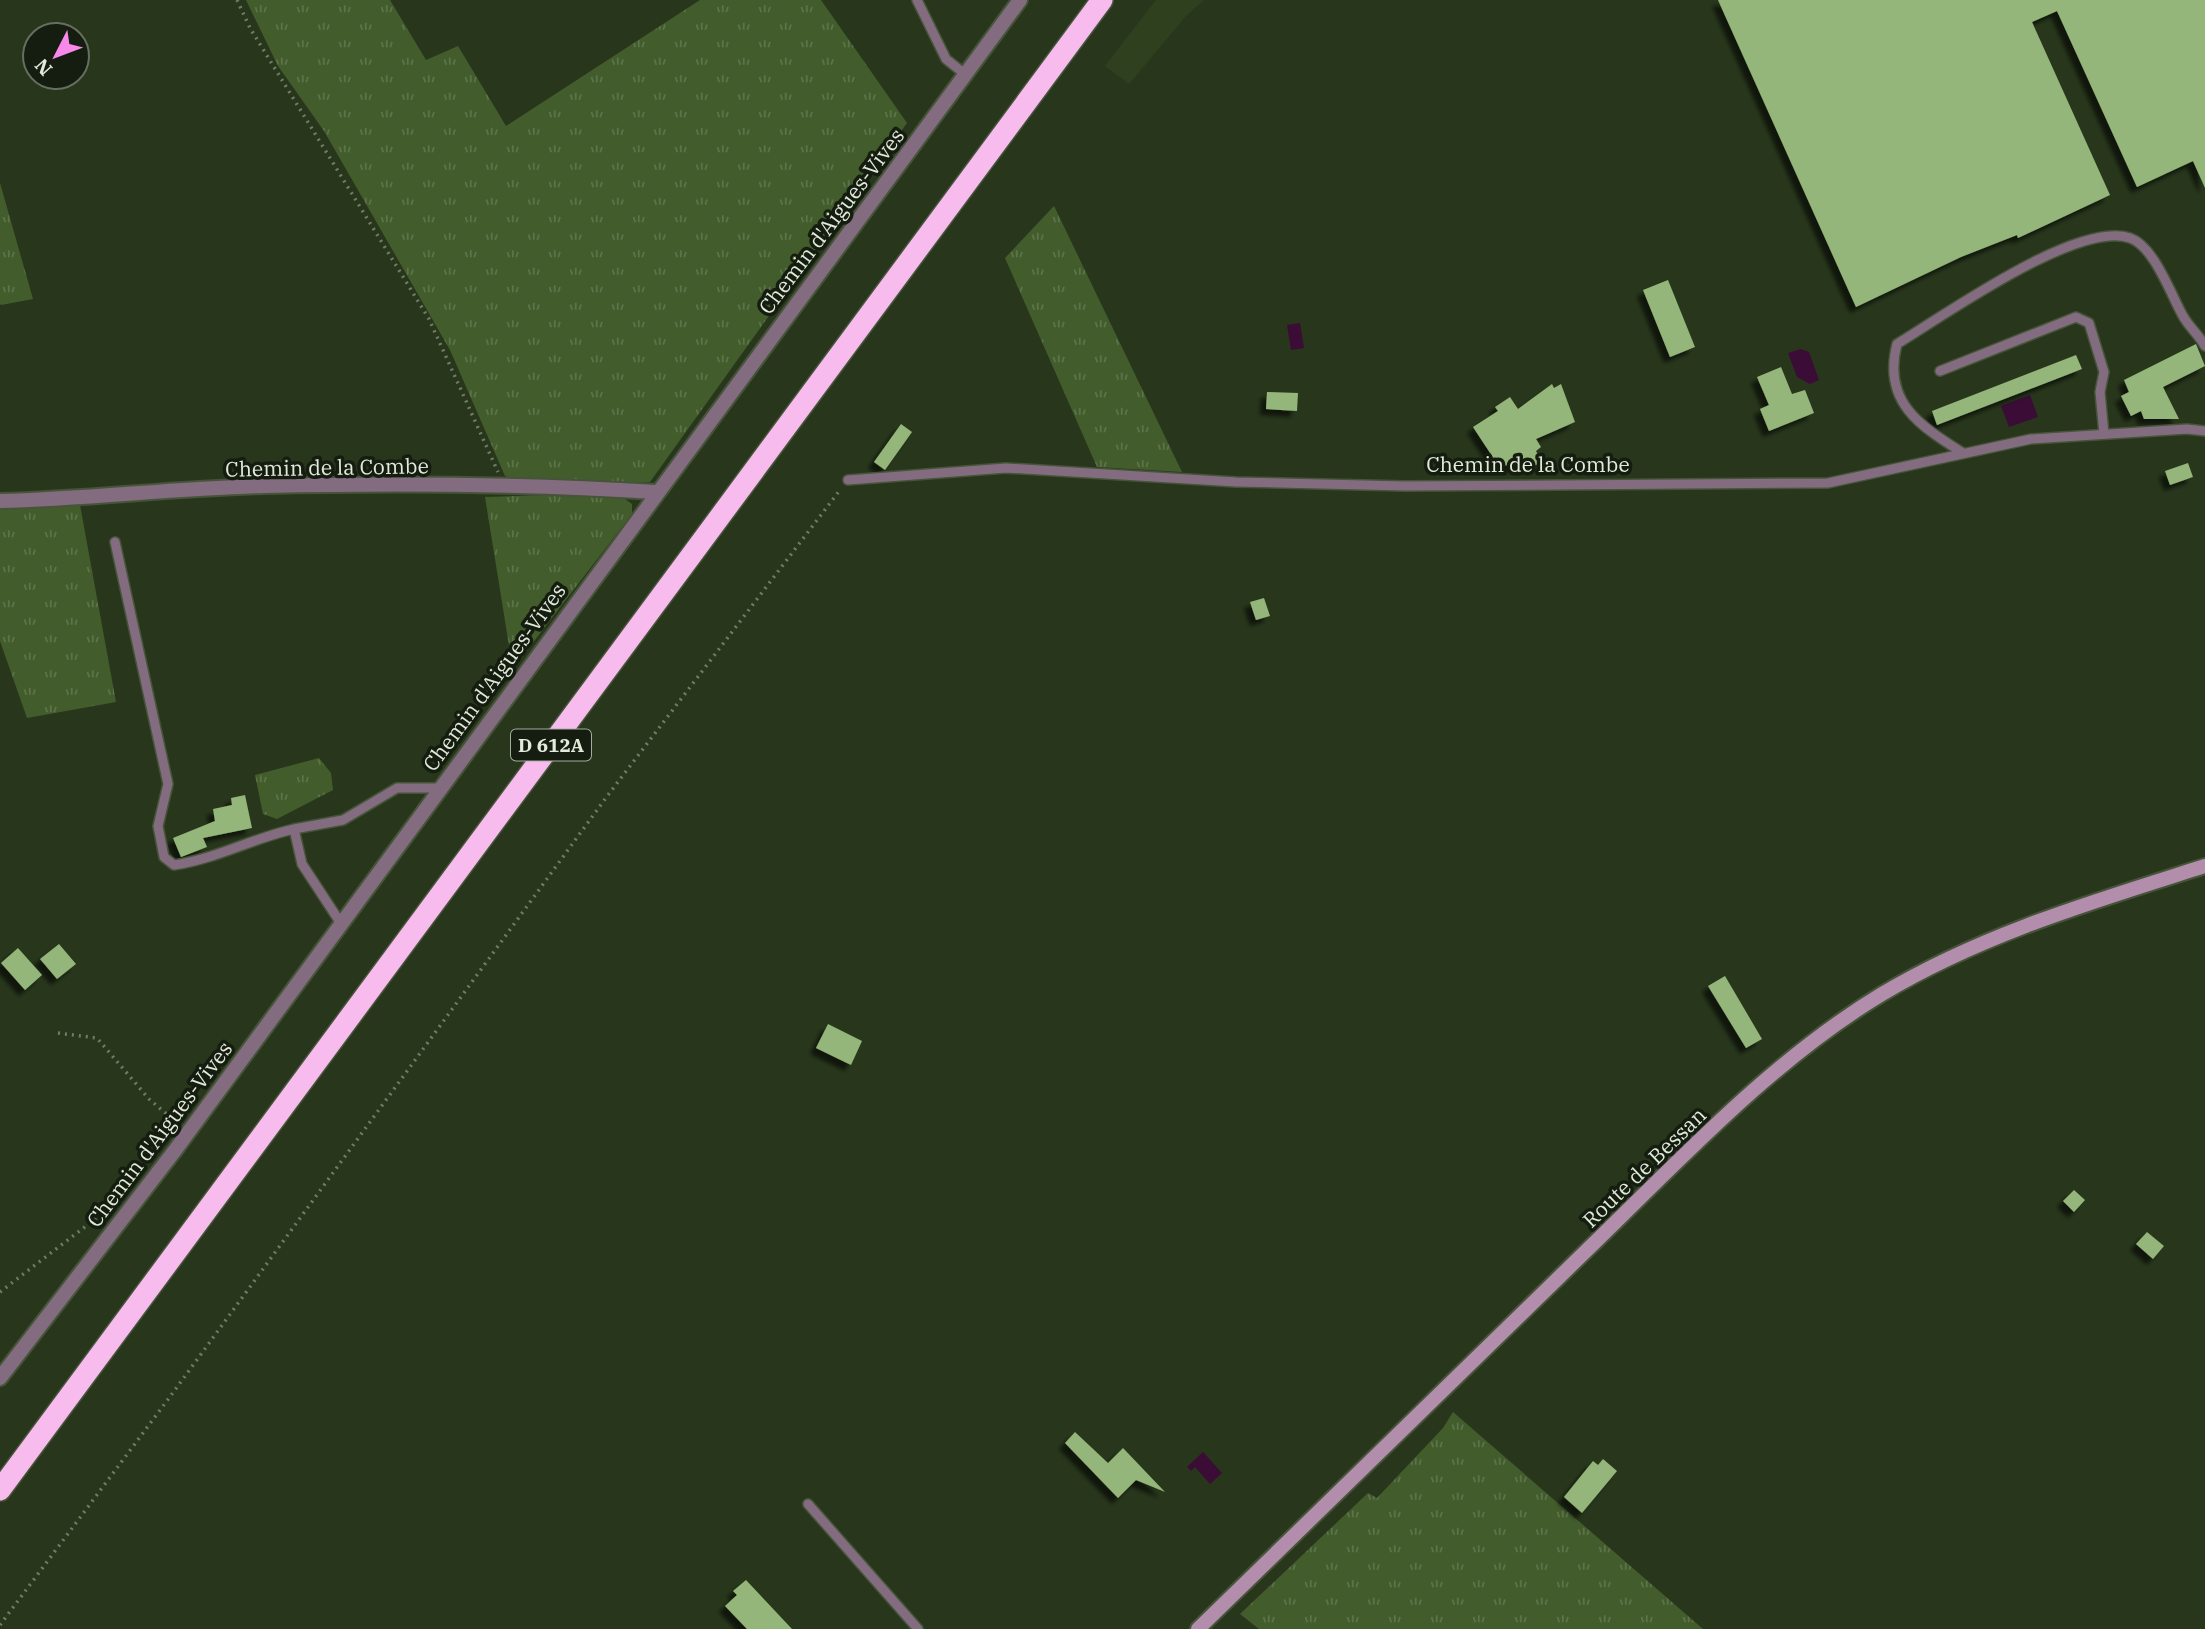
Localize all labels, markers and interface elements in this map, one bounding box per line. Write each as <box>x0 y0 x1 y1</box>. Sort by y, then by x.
north arrow <box>21 21 91 91</box>
text: N <box>29 54 57 81</box>
street label: Chemin d'Aigues-Vives <box>752 122 910 320</box>
street label: Chemin de la Combe <box>1426 450 1630 478</box>
street label: Chemin de la Combe <box>225 451 429 483</box>
street label: Chemin d'Aigues-Vives <box>416 577 572 777</box>
road number: D 612A <box>511 730 591 760</box>
street label: Chemin d'Aigues-Vives <box>80 1035 238 1233</box>
street label: Route de Bessan <box>1576 1101 1712 1233</box>

